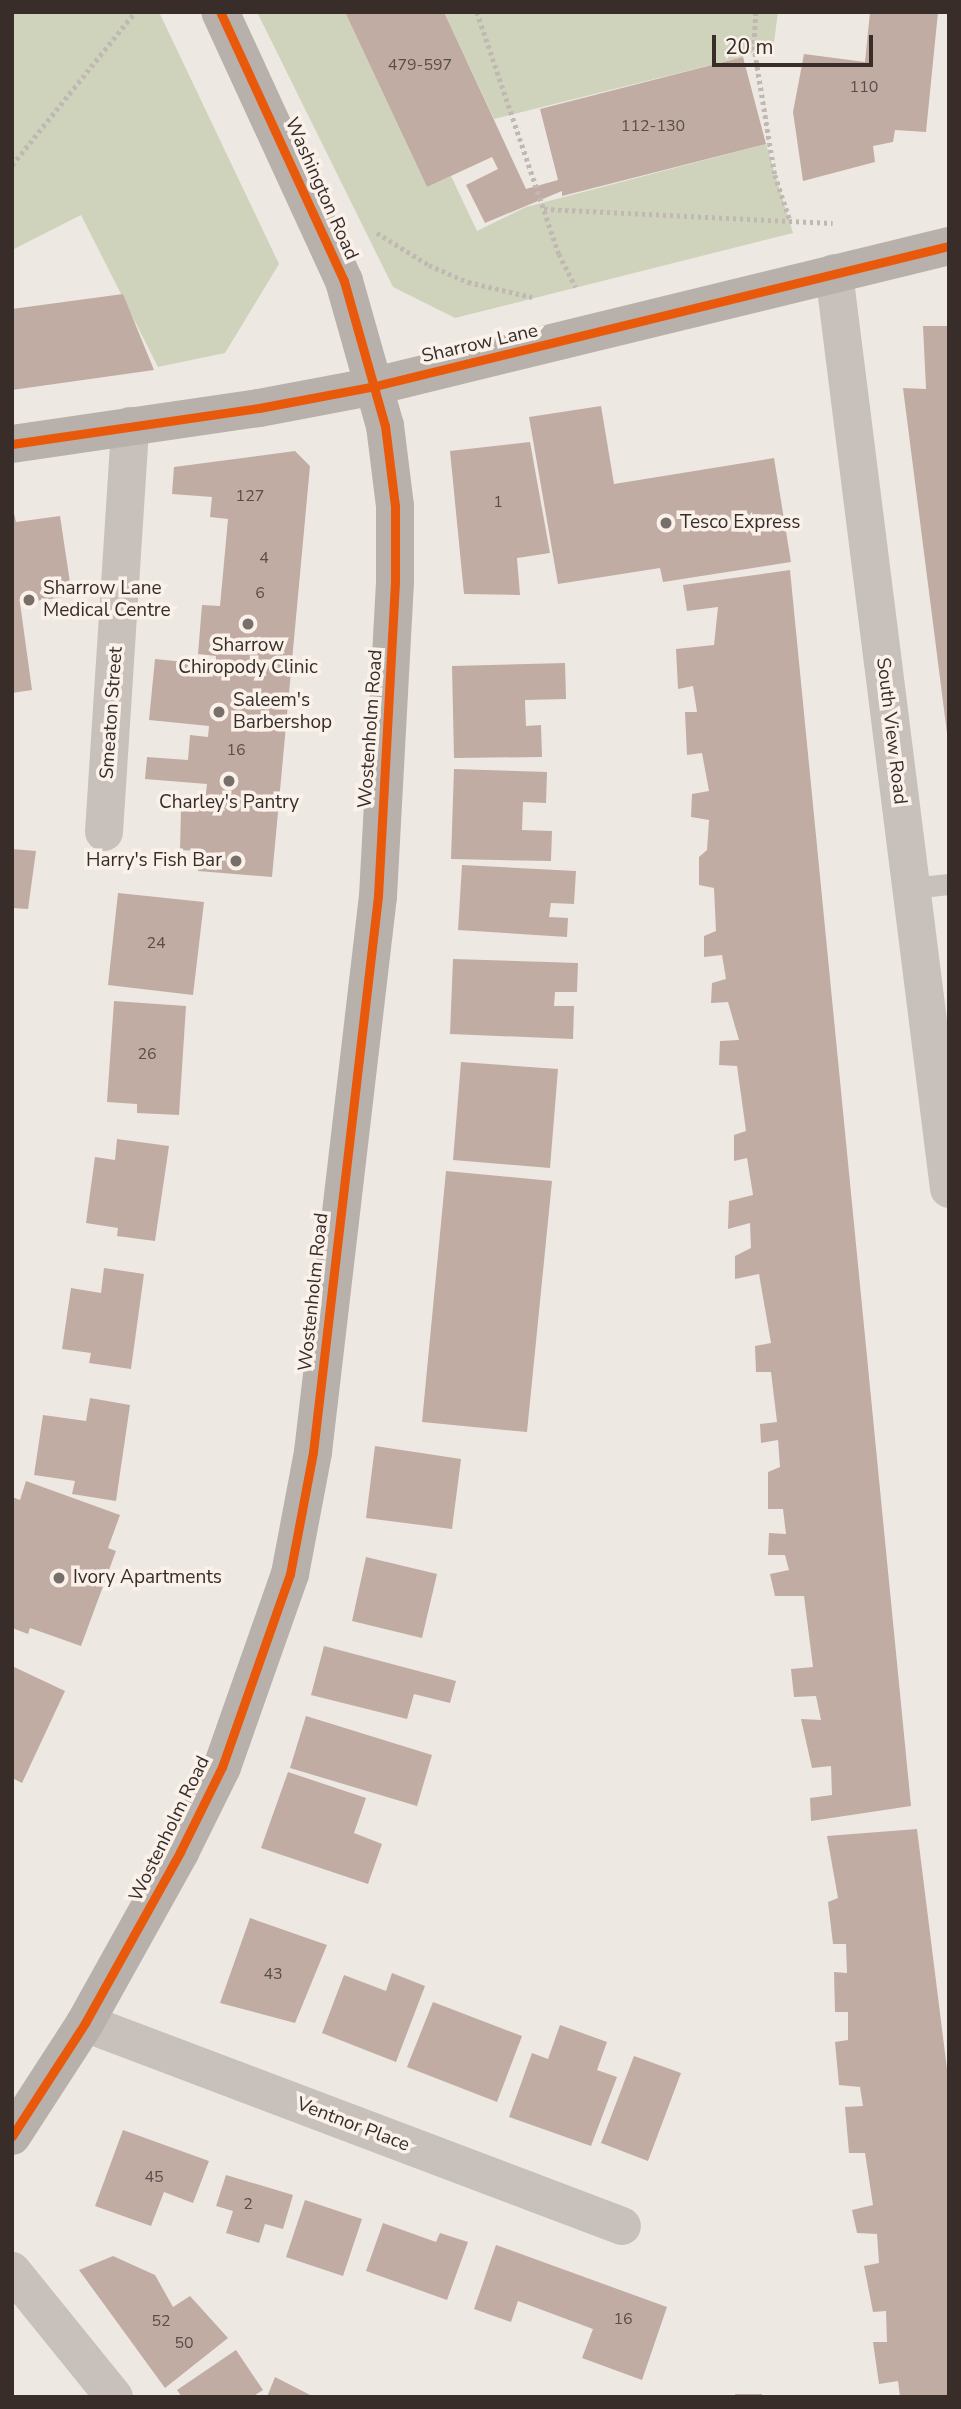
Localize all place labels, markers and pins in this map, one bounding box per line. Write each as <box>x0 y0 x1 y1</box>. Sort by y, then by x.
place label: Tesco Express <box>680 512 800 534</box>
marker: Tesco Express <box>658 515 674 531</box>
place label: Sharrow Lane Medical Centre <box>43 578 171 622</box>
marker: Sharrow Lane Medical Centre <box>21 592 37 608</box>
marker: Sharrow Chiropody Clinic <box>240 616 256 632</box>
place label: Sharrow Chiropody Clinic <box>178 635 318 679</box>
place label: Saleem's Barbershop <box>233 690 332 734</box>
marker: Saleem's Barbershop <box>211 704 227 720</box>
marker: Charley's Pantry <box>221 773 237 789</box>
place label: Charley's Pantry <box>159 792 299 814</box>
place label: Harry's Fish Bar <box>86 850 222 872</box>
marker: Harry's Fish Bar <box>228 853 244 869</box>
place label: Ivory Apartments <box>73 1567 222 1589</box>
marker: Ivory Apartments <box>51 1570 67 1586</box>

